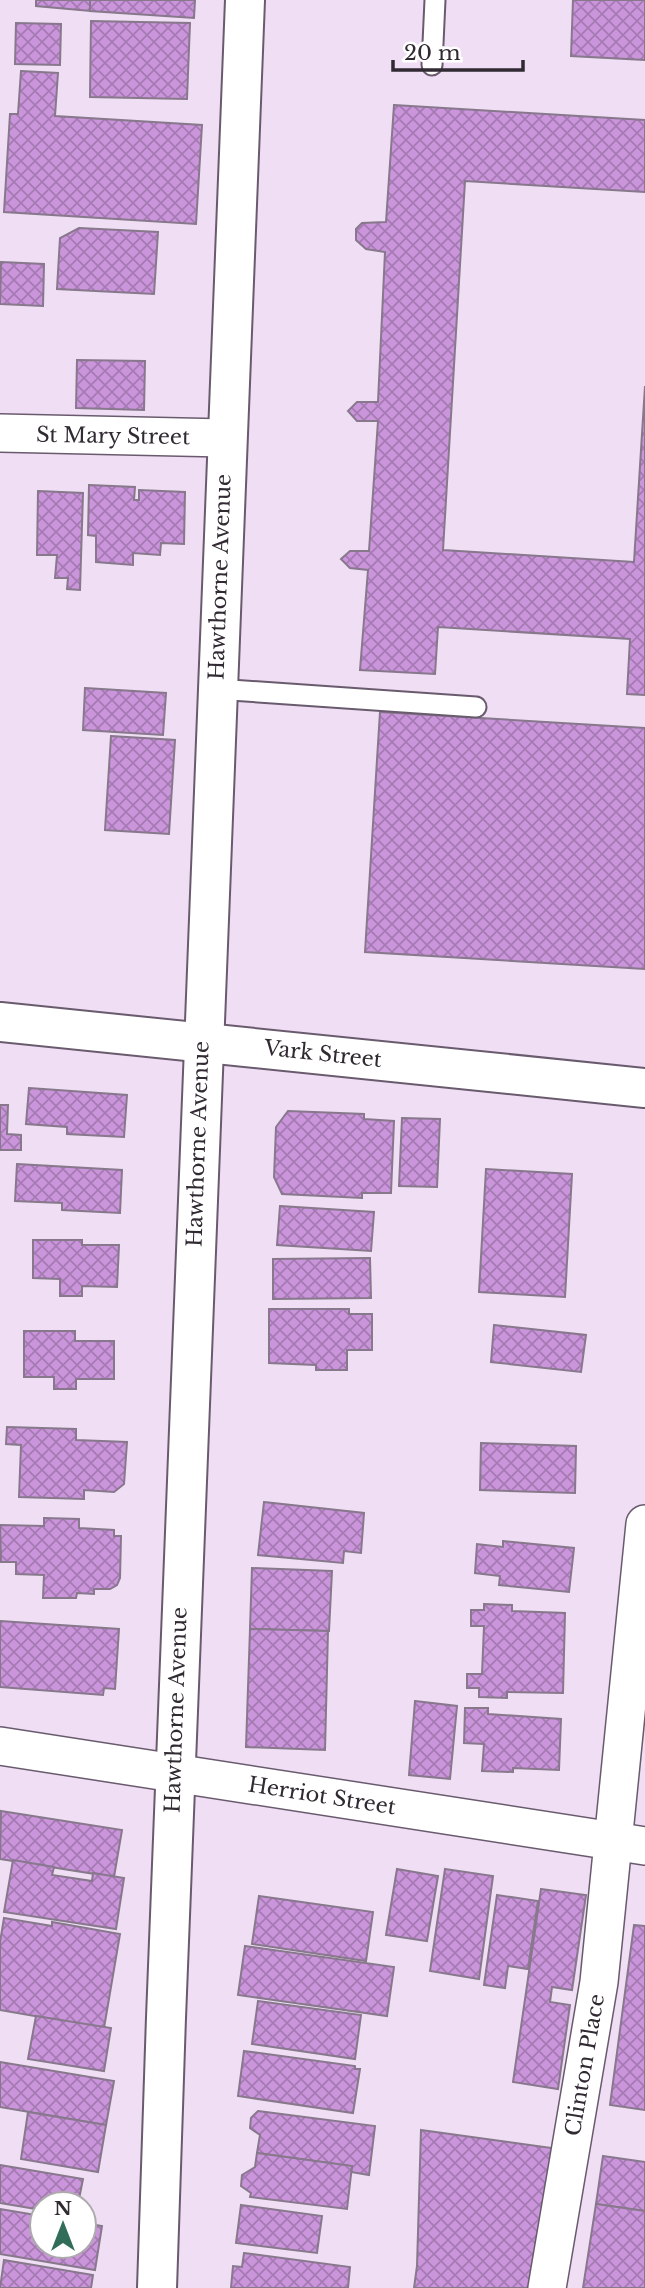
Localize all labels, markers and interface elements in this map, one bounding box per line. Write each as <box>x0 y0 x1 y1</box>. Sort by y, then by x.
scale bar <box>393 28 522 72</box>
text: 20 m <box>404 40 461 66</box>
street label: St Mary Street <box>36 422 190 450</box>
street label: Hawthorne Avenue <box>203 473 237 681</box>
street label: Vark Street <box>262 1035 383 1073</box>
street label: Hawthorne Avenue <box>181 1040 215 1248</box>
street label: Hawthorne Avenue <box>159 1606 193 1814</box>
street label: Herriot Street <box>246 1772 398 1821</box>
street label: Clinton Place <box>560 1992 610 2138</box>
north arrow <box>28 2190 98 2260</box>
text: N <box>54 2197 72 2220</box>

